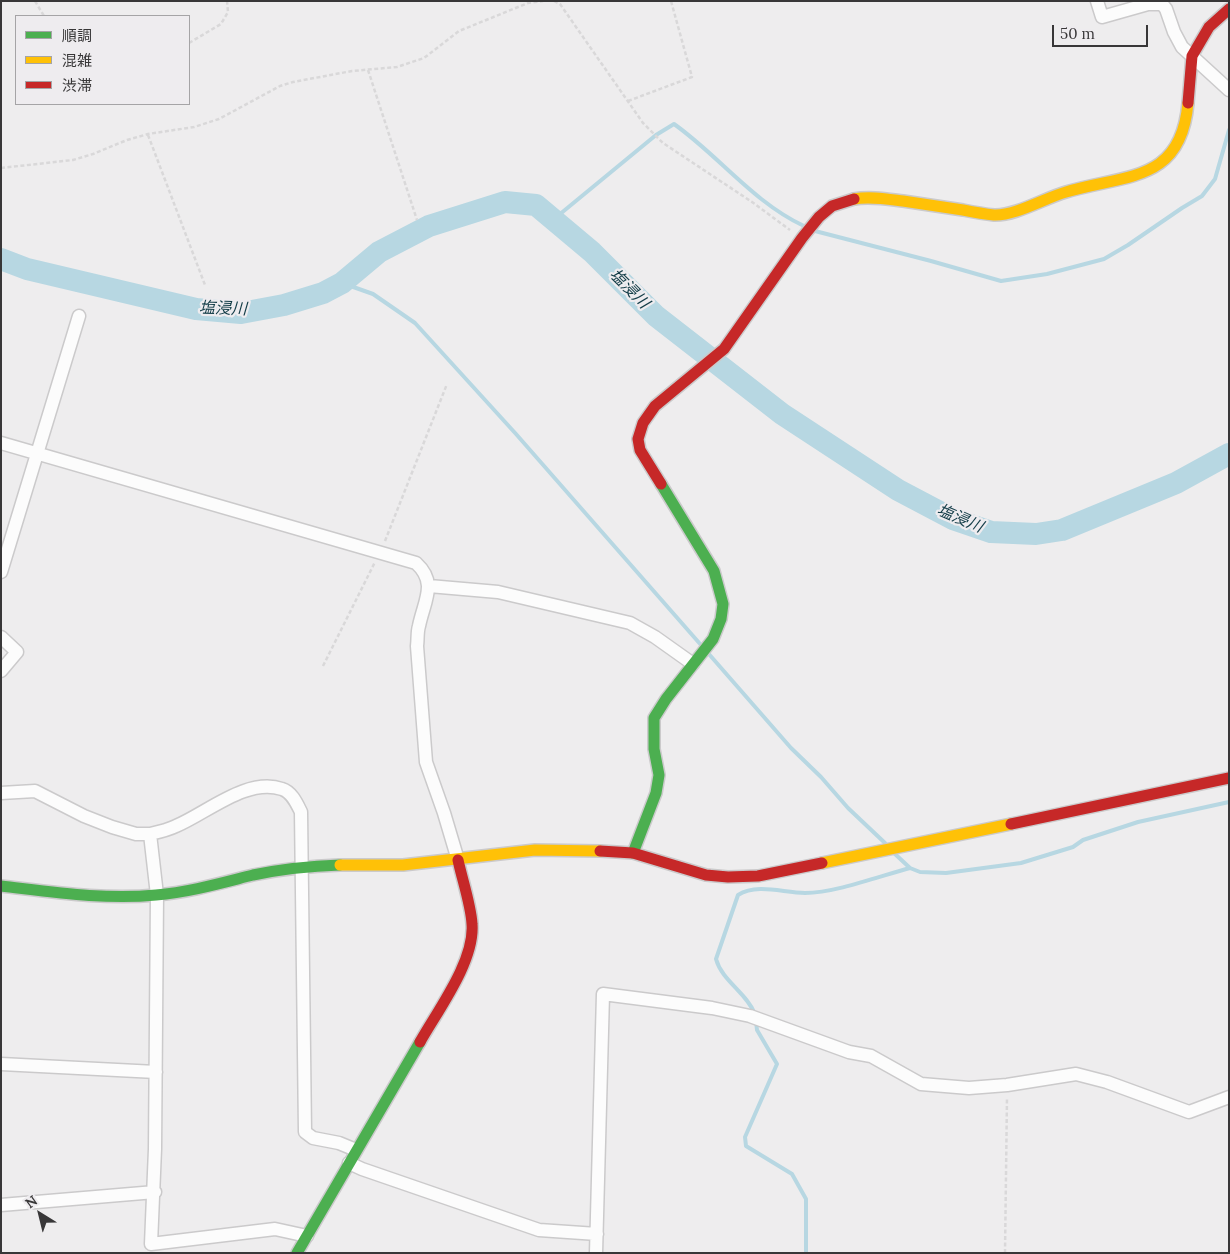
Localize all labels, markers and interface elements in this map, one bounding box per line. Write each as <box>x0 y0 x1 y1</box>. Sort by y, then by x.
legend <box>15 15 190 105</box>
scale bar <box>1055 15 1151 47</box>
text: 50 m <box>1060 24 1095 43</box>
text: 順調 <box>62 26 92 45</box>
text: 混雑 <box>62 51 92 70</box>
text: 渋滞 <box>62 76 92 95</box>
water label: 塩浸川 <box>605 265 653 313</box>
water label: 塩浸川 <box>199 299 247 319</box>
water label: 塩浸川 <box>934 501 986 537</box>
north arrow <box>15 1189 65 1239</box>
text: N <box>22 1191 41 1212</box>

